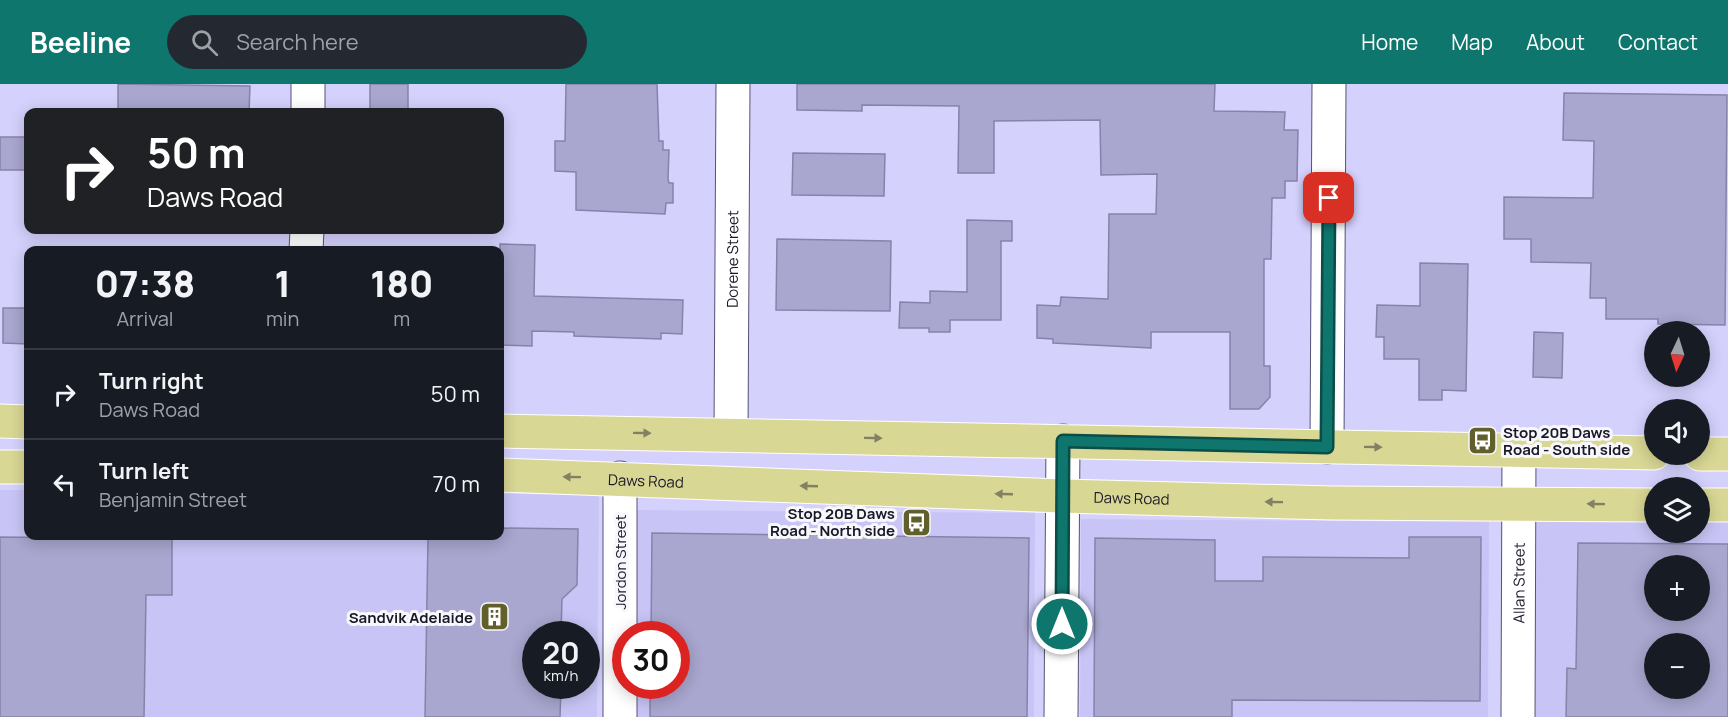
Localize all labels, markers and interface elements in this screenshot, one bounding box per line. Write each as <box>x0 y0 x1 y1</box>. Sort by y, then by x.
search box <box>167 15 587 69</box>
text: Beeline <box>30 23 131 61</box>
icon: search <box>188 26 221 59</box>
text: Search here <box>236 27 359 57</box>
text: Home <box>1361 28 1418 56</box>
text: Map <box>1451 28 1493 56</box>
text: About <box>1526 28 1585 56</box>
text: Contact <box>1618 28 1698 56</box>
text: 50 m <box>147 123 245 181</box>
icon: right <box>48 132 126 210</box>
pin <box>1303 172 1354 223</box>
text: Daws Road <box>147 178 283 215</box>
icon: arrive <box>1312 181 1345 214</box>
street label: Dorene Street <box>721 210 743 308</box>
text: 07:38 <box>95 259 195 308</box>
text: 1 <box>274 259 291 308</box>
text: 180 <box>370 259 433 308</box>
text: Arrival <box>116 305 174 332</box>
text: min <box>266 305 299 332</box>
text: m <box>393 305 410 332</box>
north arrow <box>1644 321 1710 387</box>
map controls <box>1644 321 1710 699</box>
text: Turn right <box>99 366 204 396</box>
icon: right <box>48 378 81 411</box>
text: 50 m <box>431 379 480 409</box>
text: Daws Road <box>99 396 200 423</box>
button: sound <box>1644 399 1710 465</box>
place label: Stop 20B Daws Road - South side <box>1503 422 1630 460</box>
bus stop icon: Stop 20B Daws Road - South side <box>1466 425 1498 457</box>
one-way arrow <box>632 429 651 438</box>
one-way arrow <box>864 433 883 442</box>
one-way arrow <box>1364 443 1383 452</box>
text: Turn left <box>99 456 189 486</box>
icon: left <box>48 468 81 501</box>
text: 70 m <box>432 469 480 499</box>
street label: Daws Road <box>608 469 684 492</box>
one-way arrow <box>562 472 581 482</box>
button: layers <box>1644 477 1710 543</box>
one-way arrow <box>799 481 818 490</box>
text: Benjamin Street <box>99 486 247 513</box>
street label: Daws Road <box>1093 486 1170 509</box>
one-way arrow <box>994 489 1013 498</box>
one-way arrow <box>1265 497 1284 506</box>
one-way arrow <box>1587 499 1606 509</box>
place label: Stop 20B Daws Road - North side <box>770 503 895 541</box>
bus stop icon: Stop 20B Daws Road - North side <box>900 506 932 538</box>
street label: Jordon Street <box>610 515 631 609</box>
street label: Allan Street <box>1508 543 1529 624</box>
button: + <box>1644 555 1710 621</box>
position arrow <box>1030 592 1094 656</box>
building icon: Sandvik Adelaide <box>478 601 510 633</box>
place label: Sandvik Adelaide <box>349 607 473 628</box>
speed limit sign: 30 <box>612 621 690 699</box>
text: 20 <box>542 632 580 673</box>
button: − <box>1644 633 1710 699</box>
text: km/h <box>544 665 578 686</box>

